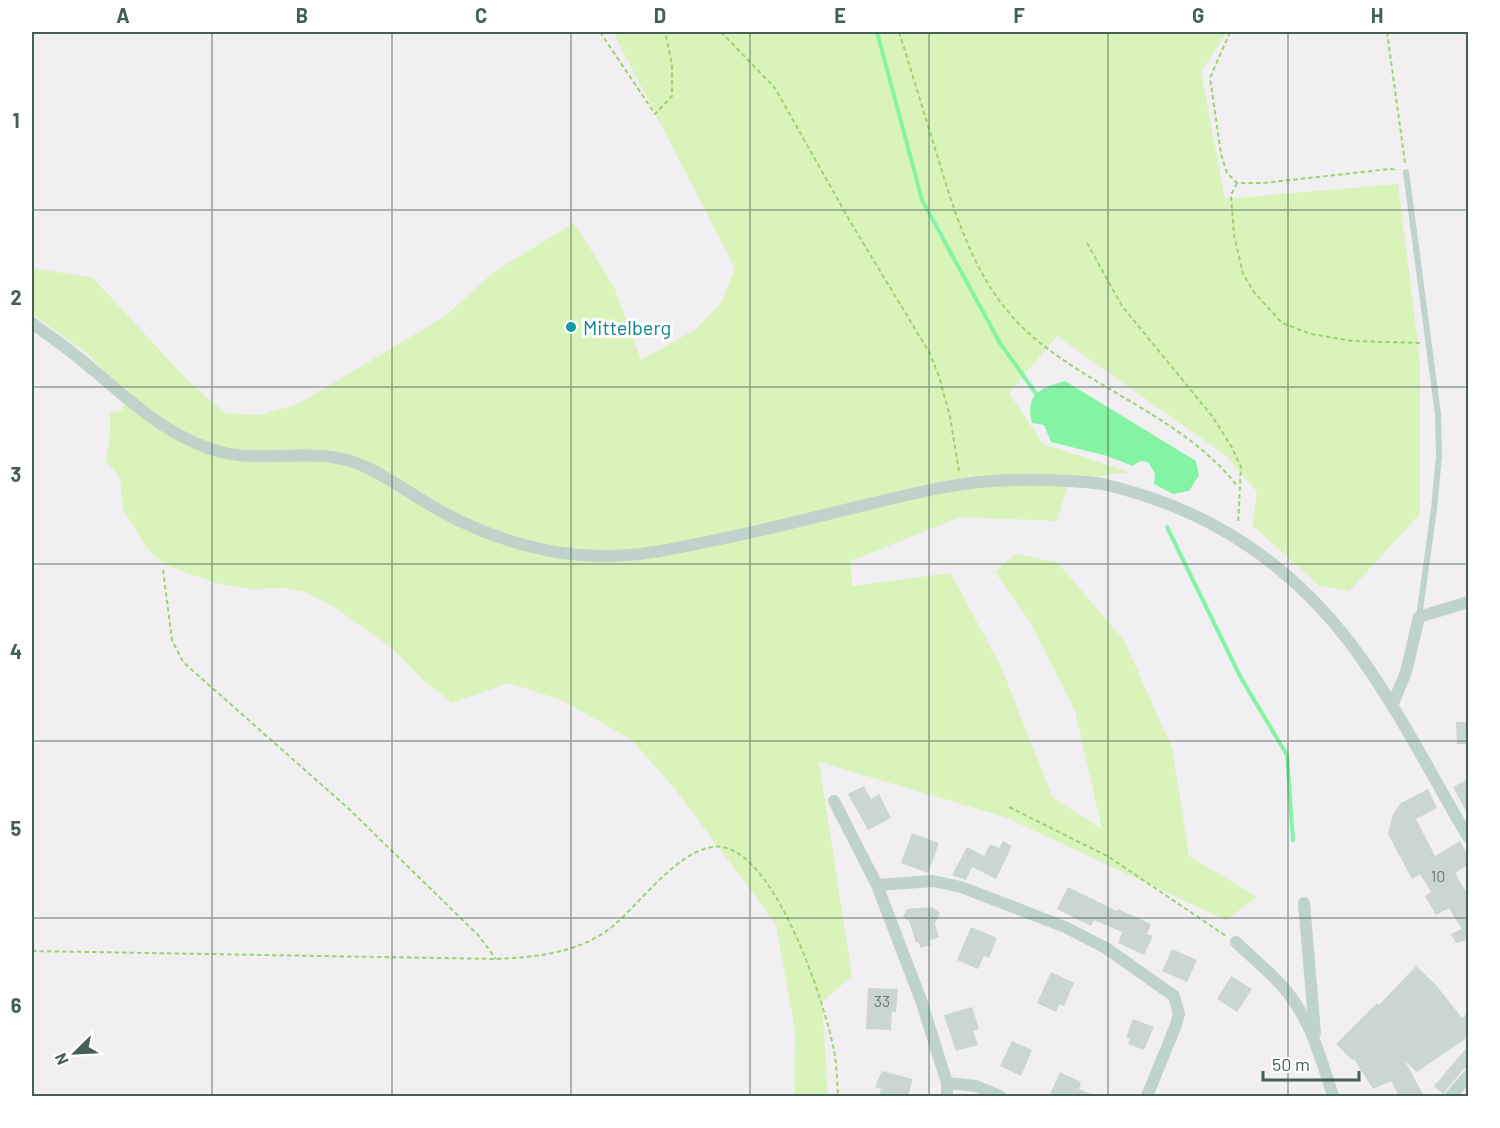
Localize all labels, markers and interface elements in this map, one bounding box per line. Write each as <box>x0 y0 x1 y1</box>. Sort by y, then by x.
text: A <box>116 3 130 27</box>
text: B <box>296 3 308 27</box>
text: C <box>475 3 487 27</box>
text: D <box>654 3 666 27</box>
text: E <box>834 3 846 27</box>
text: F <box>1013 3 1025 27</box>
text: G <box>1192 3 1204 27</box>
text: H <box>1371 3 1383 27</box>
text: 1 <box>12 108 20 132</box>
text: 2 <box>10 285 22 309</box>
place label: Mittelberg <box>583 315 671 339</box>
marker: Mittelberg <box>564 320 578 334</box>
text: 3 <box>11 462 21 486</box>
text: 4 <box>10 639 22 663</box>
text: 5 <box>11 816 22 840</box>
house number: 10 <box>1431 866 1445 885</box>
house number: 33 <box>874 991 890 1010</box>
text: 6 <box>11 993 22 1017</box>
north arrow <box>45 1023 105 1083</box>
scale bar <box>1263 1044 1359 1082</box>
text: N <box>50 1051 72 1068</box>
text: 50 m <box>1272 1053 1310 1075</box>

